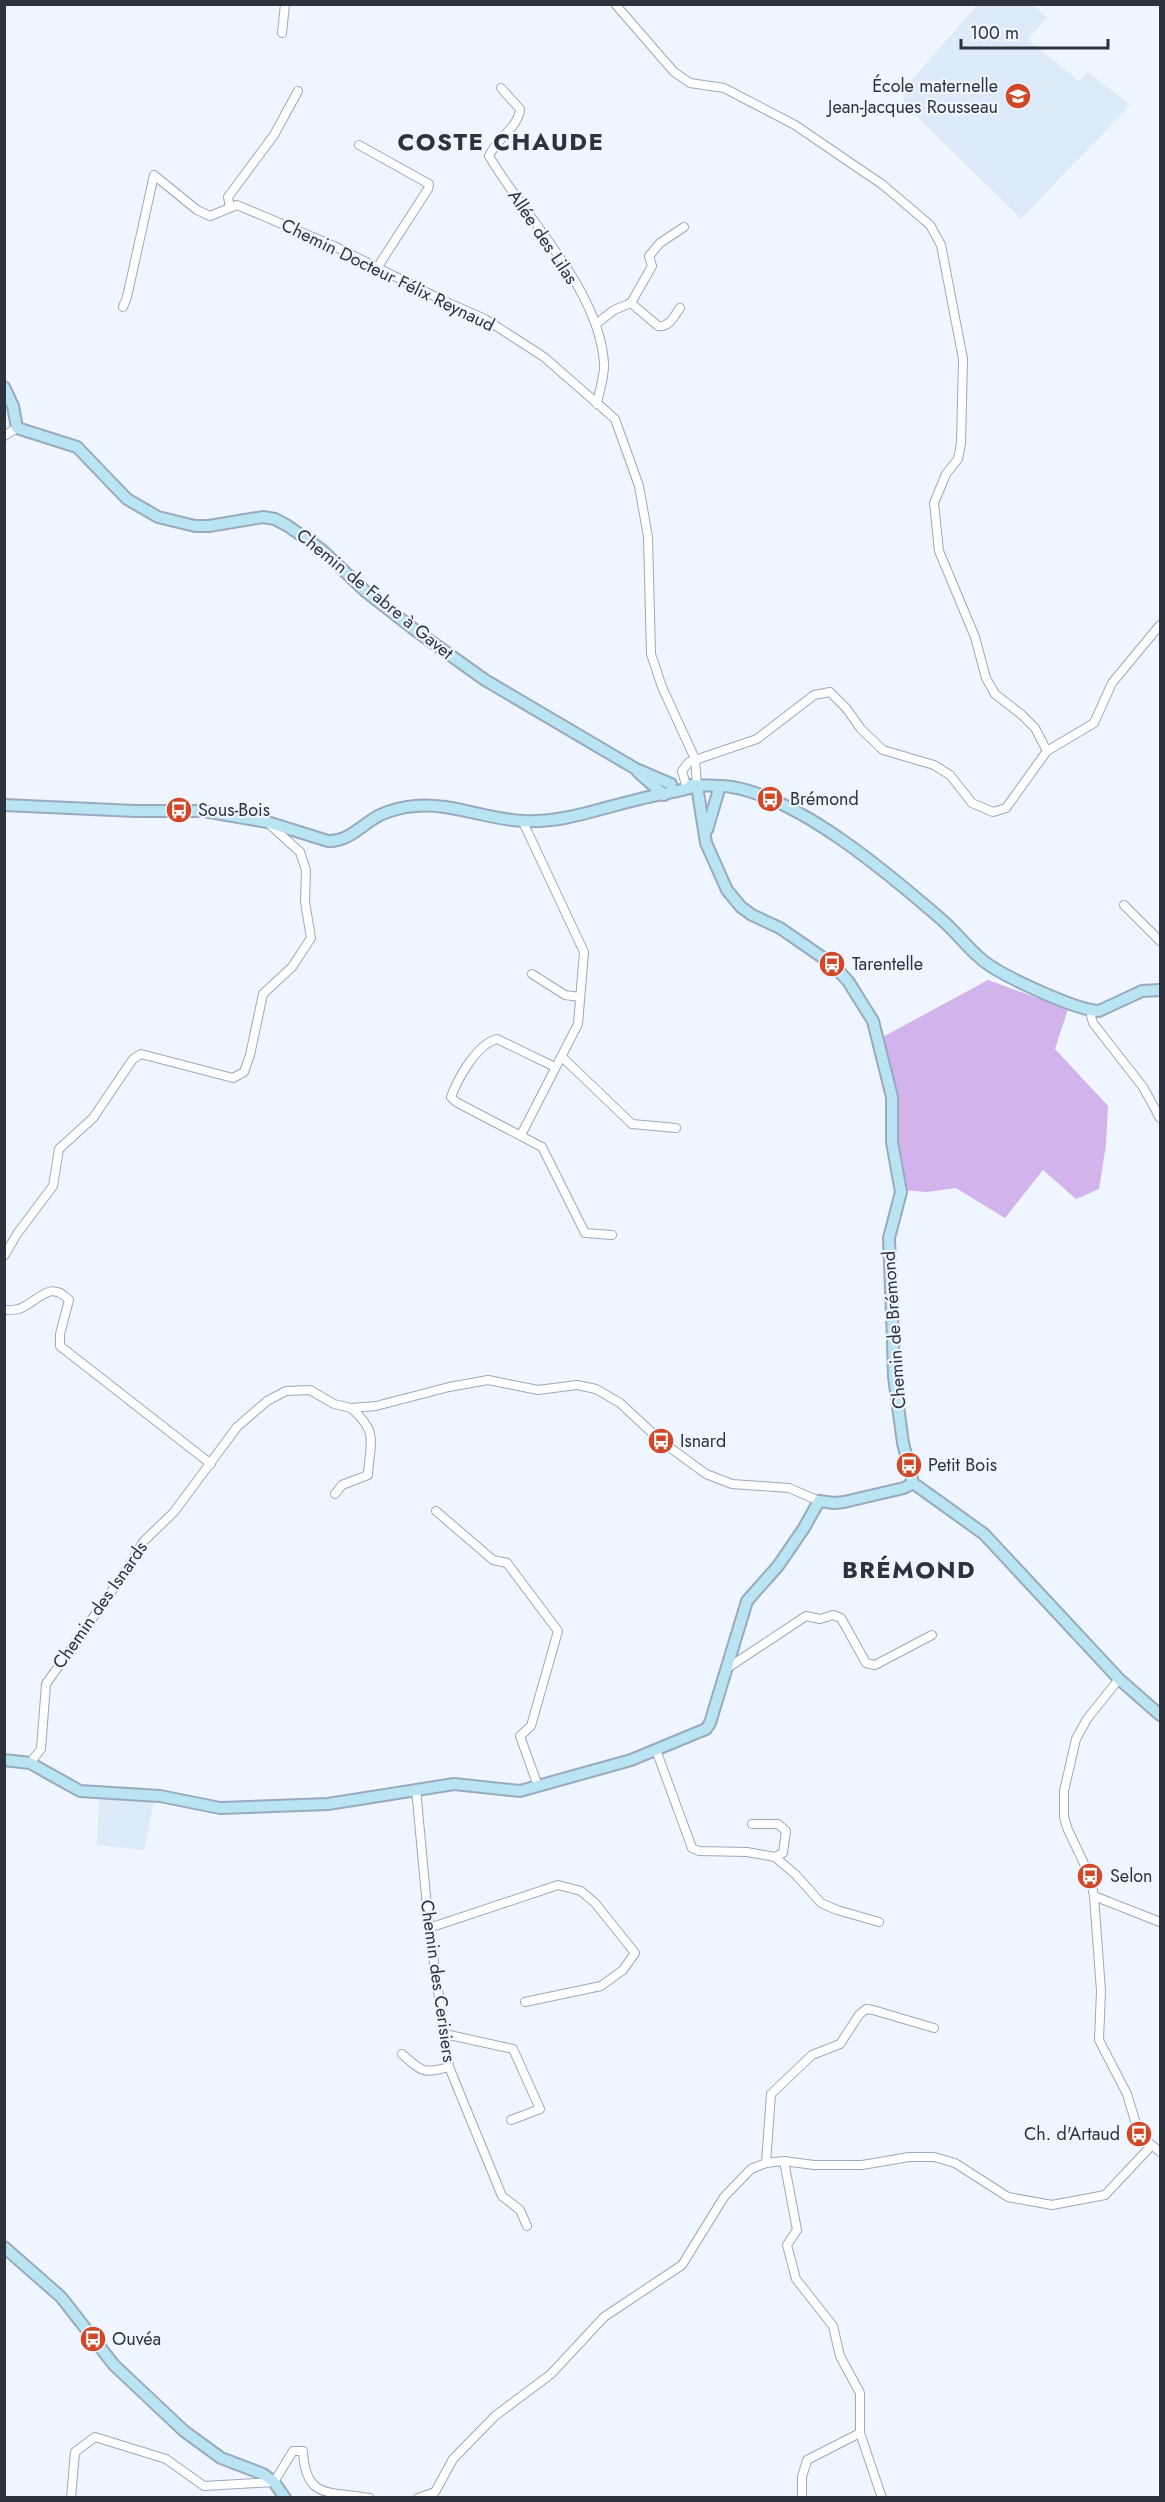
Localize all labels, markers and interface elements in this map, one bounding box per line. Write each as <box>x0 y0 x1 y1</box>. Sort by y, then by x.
scale bar <box>961 12 1108 50</box>
text: 100 m <box>970 20 1019 46</box>
place label: École maternelle Jean-Jacques Rousseau <box>826 73 998 120</box>
school or university icon: École maternelle Jean-Jacques Rousseau <box>1003 81 1033 111</box>
district label: COSTE CHAUDE <box>398 124 604 159</box>
street label: Allée des Lilas <box>502 184 584 290</box>
street label: Chemin Docteur Félix Reynaud <box>277 212 499 338</box>
street label: Chemin de Fabre à Gavet <box>291 522 460 666</box>
bus stop icon: Brémond <box>755 784 785 814</box>
place label: Brémond <box>790 786 859 812</box>
bus stop icon: Sous-Bois <box>164 795 194 825</box>
place label: Sous-Bois <box>198 797 270 823</box>
bus stop icon: Tarentelle <box>817 949 847 979</box>
place label: Tarentelle <box>852 951 923 977</box>
street label: Chemin de Brémond <box>876 1250 912 1410</box>
bus stop icon: Isnard <box>646 1426 676 1456</box>
place label: Isnard <box>680 1428 726 1454</box>
bus stop icon: Petit Bois <box>894 1450 924 1480</box>
place label: Petit Bois <box>928 1452 997 1478</box>
street label: Chemin des Isnards <box>46 1536 154 1674</box>
district label: BRÉMOND <box>842 1552 976 1587</box>
bus stop icon: Selon <box>1075 1861 1105 1891</box>
place label: Selon <box>1110 1863 1153 1889</box>
street label: Chemin des Cerisiers <box>414 1898 462 2064</box>
bus stop icon: Ch. d'Artaud <box>1124 2119 1154 2149</box>
place label: Ch. d'Artaud <box>1024 2121 1120 2147</box>
bus stop icon: Ouvéa <box>78 2324 108 2354</box>
place label: Ouvéa <box>112 2326 161 2352</box>

